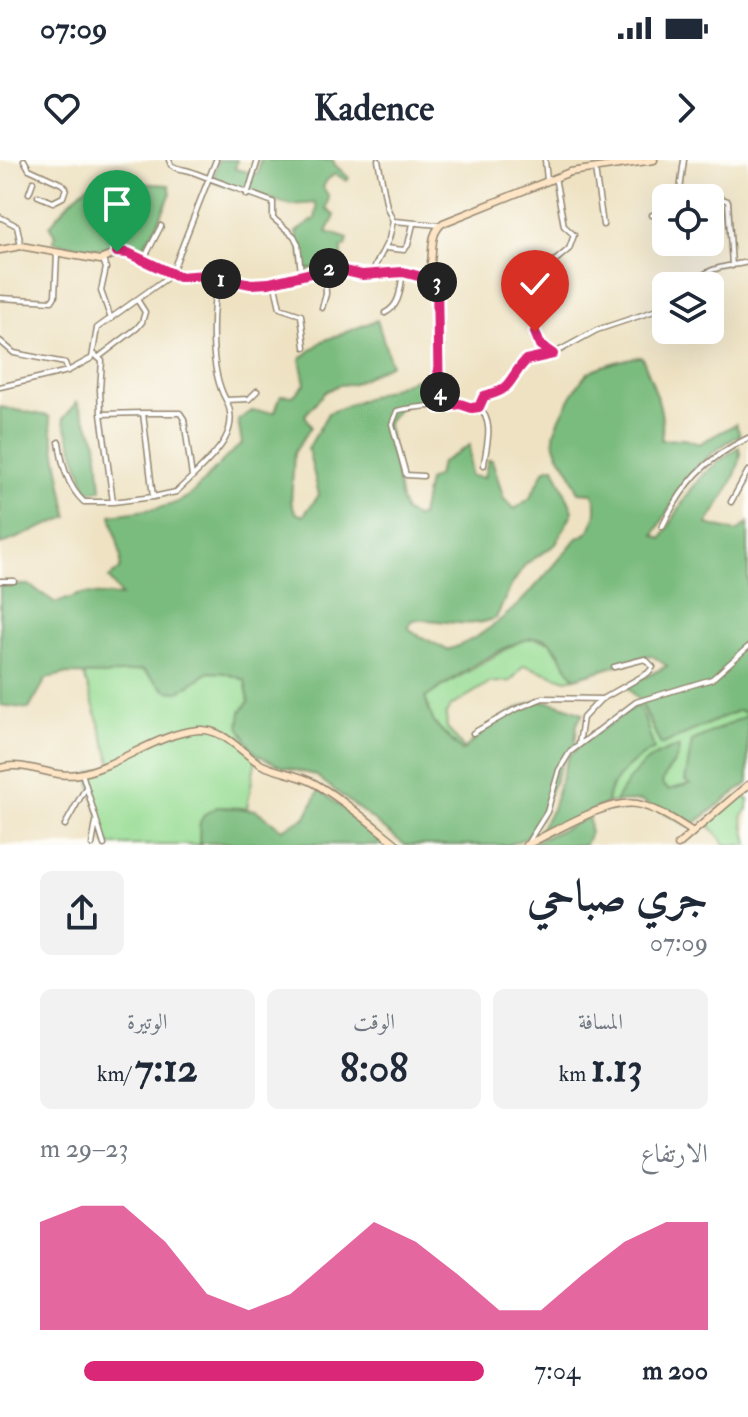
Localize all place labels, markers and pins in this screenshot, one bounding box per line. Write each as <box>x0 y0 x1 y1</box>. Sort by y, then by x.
pin <box>83 170 151 252</box>
pin: 2 <box>309 248 349 288</box>
pin <box>501 250 569 332</box>
pin: 1 <box>201 259 241 299</box>
pin: 3 <box>417 262 457 302</box>
pin: 4 <box>420 372 460 412</box>

